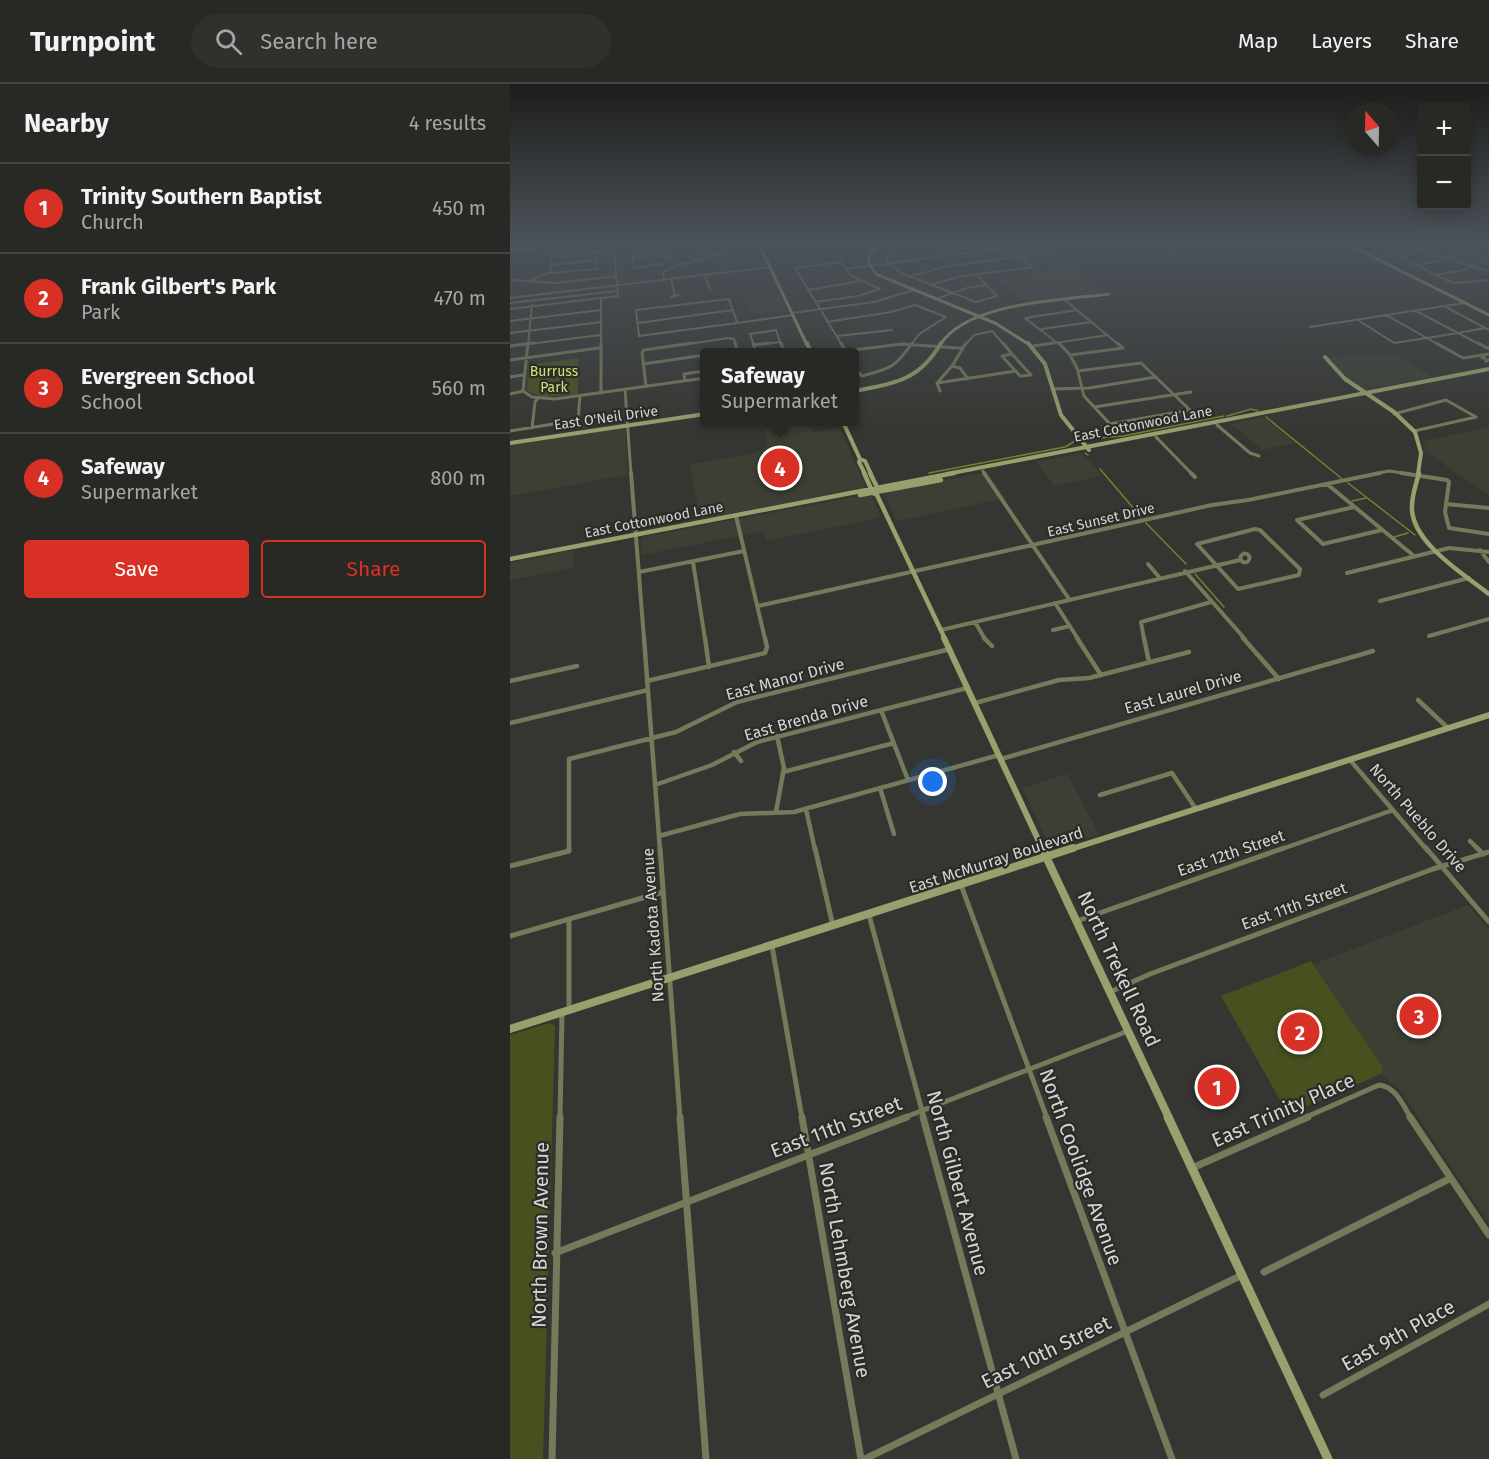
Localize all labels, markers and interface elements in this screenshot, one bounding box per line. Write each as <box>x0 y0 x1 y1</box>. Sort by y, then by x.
search box <box>191 14 611 68</box>
text: Turnpoint <box>30 25 155 58</box>
icon: search <box>212 25 245 58</box>
text: Search here <box>260 28 378 55</box>
text: Map <box>1238 28 1278 54</box>
text: Layers <box>1311 28 1372 54</box>
text: Share <box>1405 28 1459 54</box>
north arrow <box>1345 102 1399 156</box>
map controls <box>1417 102 1471 210</box>
button: + <box>1417 102 1471 156</box>
text: Nearby <box>24 108 109 139</box>
text: 4 results <box>409 111 486 135</box>
button: − <box>1417 156 1471 210</box>
text: Trinity Southern Baptist <box>81 183 322 210</box>
text: 1 <box>39 196 48 220</box>
text: 450 m <box>432 196 486 220</box>
text: Church <box>81 210 144 234</box>
text: Frank Gilbert's Park <box>81 273 276 300</box>
text: 2 <box>38 286 49 310</box>
text: 470 m <box>434 286 486 310</box>
text: Park <box>81 300 120 324</box>
popup <box>700 348 859 426</box>
text: Safeway <box>721 362 805 389</box>
text: Evergreen School <box>81 363 254 390</box>
park label: Burruss Park <box>530 363 579 396</box>
text: 3 <box>38 376 49 400</box>
text: 560 m <box>432 376 486 400</box>
text: Supermarket <box>721 389 838 413</box>
text: School <box>81 390 142 414</box>
street label: East O'Neil Drive <box>553 402 659 434</box>
street label: East Cottonwood Lane <box>1072 402 1214 446</box>
pin: 4 <box>760 446 800 490</box>
text: Safeway <box>81 453 165 480</box>
text: 4 <box>38 466 49 490</box>
text: 800 m <box>430 466 486 490</box>
text: Supermarket <box>81 480 198 504</box>
street label: East Cottonwood Lane <box>583 498 725 542</box>
street label: East Sunset Drive <box>1046 499 1156 541</box>
button: Save <box>24 540 249 598</box>
button: Share <box>261 540 486 598</box>
street label: East Manor Drive <box>724 654 846 704</box>
street label: East Laurel Drive <box>1122 666 1244 718</box>
street label: East Brenda Drive <box>742 691 870 745</box>
street label: North Pueblo Drive <box>1366 760 1470 876</box>
your location <box>918 767 947 796</box>
street label: East McMurray Boulevard <box>907 823 1085 897</box>
street label: East 12th Street <box>1175 826 1287 880</box>
street label: North Kadota Avenue <box>638 847 668 1003</box>
street label: East 11th Street <box>1239 878 1350 934</box>
street label: North Trekell Road <box>1072 887 1166 1051</box>
pin: 3 <box>1400 994 1438 1038</box>
pin: 2 <box>1280 1010 1320 1054</box>
pin: 1 <box>1198 1064 1236 1110</box>
street label: North Coolidge Avenue <box>1034 1065 1128 1269</box>
street label: East Trinity Place <box>1208 1068 1358 1152</box>
street label: North Gilbert Avenue <box>922 1088 994 1278</box>
street label: East 11th Street <box>767 1091 906 1163</box>
street label: North Brown Avenue <box>526 1142 554 1328</box>
street label: North Lehmberg Avenue <box>814 1160 876 1380</box>
street label: East 9th Place <box>1337 1294 1459 1376</box>
street label: East 10th Street <box>977 1310 1115 1394</box>

